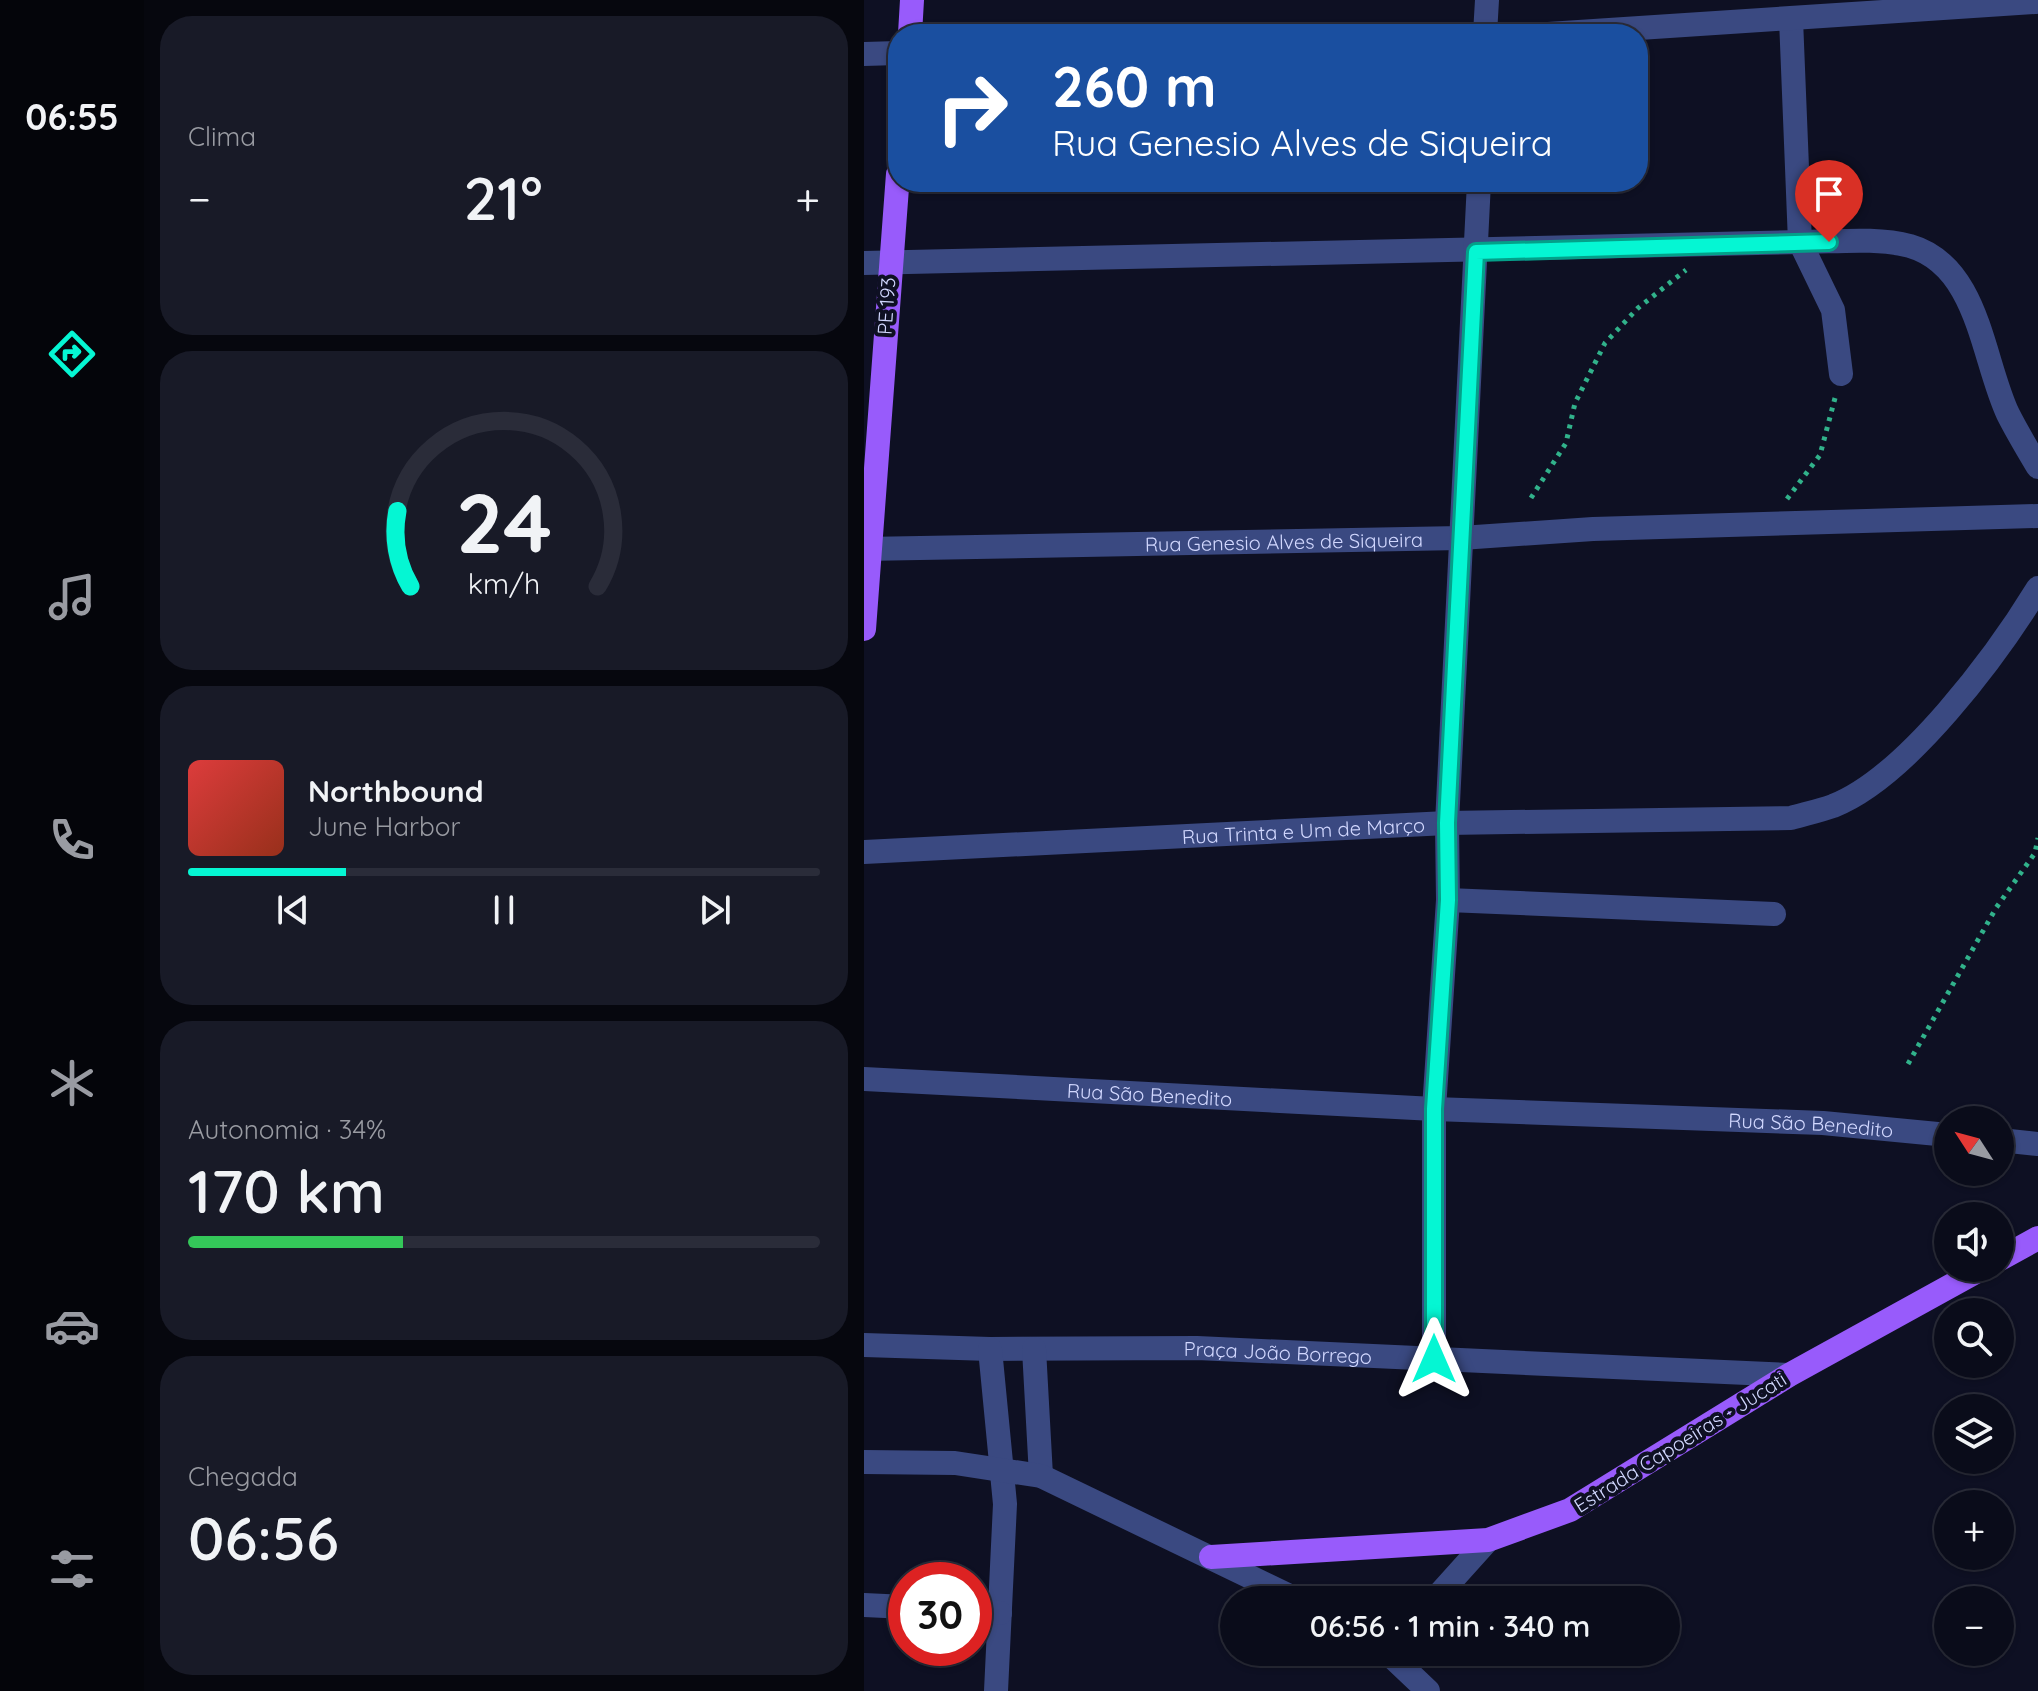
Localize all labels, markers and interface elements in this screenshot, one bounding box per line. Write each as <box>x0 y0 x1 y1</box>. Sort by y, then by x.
text: 260 m <box>1052 51 1217 121</box>
icon: right <box>920 56 1024 160</box>
text: 06:55 <box>25 94 119 139</box>
text: Clima <box>188 120 256 153</box>
text: Rua Genesio Alves de Siqueira <box>1052 120 1553 165</box>
text: 21° <box>463 160 543 235</box>
pin <box>1795 160 1863 242</box>
text: − <box>188 171 211 226</box>
text: + <box>795 171 820 226</box>
icon: arrive <box>1807 172 1851 216</box>
street label: PE 193 <box>872 276 900 336</box>
icon: directions <box>44 326 100 382</box>
text: 24 <box>456 469 552 573</box>
street label: Rua Genesio Alves de Siqueira <box>1145 526 1423 556</box>
text: km/h <box>468 565 540 601</box>
icon: music <box>44 569 100 625</box>
text: Northbound <box>308 772 484 810</box>
text: June Harbor <box>308 810 460 843</box>
icon: phone <box>44 812 100 868</box>
street label: Rua Trinta e Um de Março <box>1181 812 1426 849</box>
icon: previous <box>271 888 315 932</box>
icon: pause <box>482 888 526 932</box>
icon: next <box>693 888 737 932</box>
icon: climate <box>44 1055 100 1111</box>
street label: Rua São Benedito <box>1066 1077 1233 1111</box>
north arrow <box>1934 1106 2014 1186</box>
map controls <box>1934 1106 2014 1666</box>
street label: Rua São Benedito <box>1728 1107 1895 1142</box>
text: Autonomia · 34% <box>188 1113 386 1146</box>
text: 170 km <box>188 1153 385 1228</box>
button: sound <box>1934 1202 2014 1282</box>
icon: car <box>44 1298 100 1354</box>
button: search <box>1934 1298 2014 1378</box>
position arrow <box>1392 1317 1476 1401</box>
street label: Praça João Borrego <box>1184 1335 1372 1368</box>
street label: Estrada Capoeiras - Jucati <box>1569 1366 1791 1518</box>
button: layers <box>1934 1394 2014 1474</box>
text: Chegada <box>188 1460 298 1493</box>
button: + <box>1934 1490 2014 1570</box>
text: 06:56 <box>188 1500 339 1575</box>
icon: filters <box>44 1541 100 1597</box>
speed limit sign: 30 <box>888 1562 992 1666</box>
button: − <box>1934 1586 2014 1666</box>
text: 06:56 · 1 min · 340 m <box>1310 1607 1590 1645</box>

